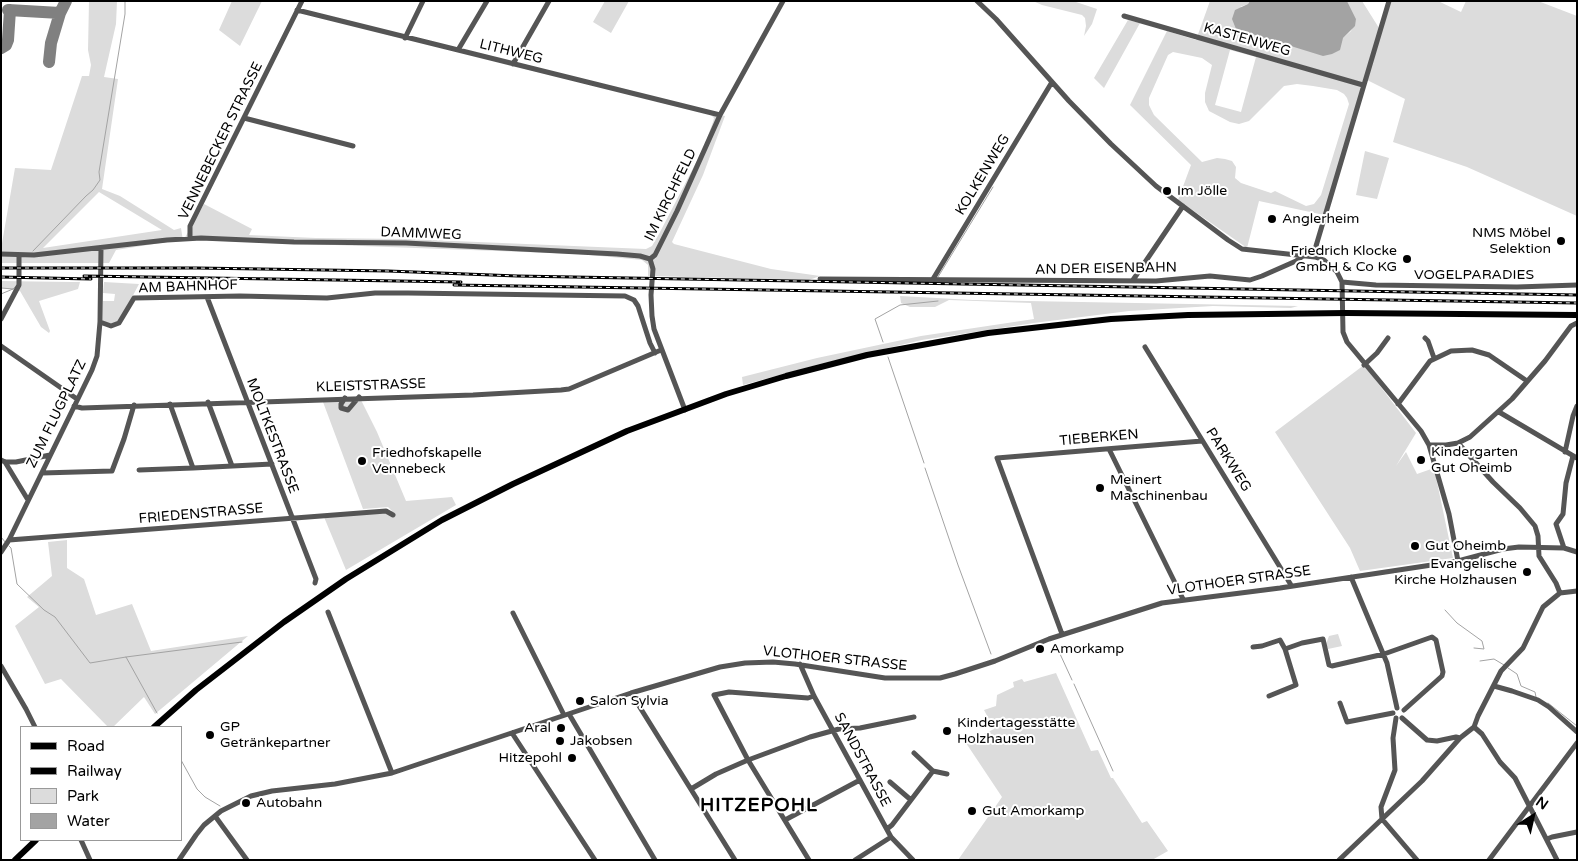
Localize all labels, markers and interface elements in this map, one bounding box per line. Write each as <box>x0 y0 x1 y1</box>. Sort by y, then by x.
street label: KASTENWEG <box>1201 20 1293 60</box>
street label: LITHWEG <box>478 36 544 68</box>
street label: VENNEBECKER STRASSE <box>175 59 267 223</box>
street label: KOLKENWEG <box>952 131 1014 219</box>
street label: IM KIRCHFELD <box>641 146 701 244</box>
place label: Im Jölle <box>1177 183 1227 199</box>
marker: Im Jölle <box>1161 185 1173 197</box>
place label: Anglerheim <box>1282 211 1359 227</box>
marker: Anglerheim <box>1266 213 1278 225</box>
street label: DAMMWEG <box>380 224 462 244</box>
place label: NMS Möbel Selektion <box>1472 225 1551 258</box>
marker: NMS Möbel Selektion <box>1555 235 1567 247</box>
place label: Friedrich Klocke GmbH & Co KG <box>1291 243 1397 276</box>
marker: Friedrich Klocke GmbH & Co KG <box>1401 253 1413 265</box>
street label: AN DER EISENBAHN <box>1035 259 1177 279</box>
street label: VOGELPARADIES <box>1414 267 1534 283</box>
street label: AM BAHNHOF <box>138 277 238 297</box>
street label: ZUM FLUGPLATZ <box>23 357 91 471</box>
street label: MOLTKESTRASSE <box>242 376 302 496</box>
street label: KLEISTSTRASSE <box>316 376 426 396</box>
street label: PARKWEG <box>1202 425 1254 495</box>
street label: TIEBERKEN <box>1059 426 1139 450</box>
place label: Kindergarten Gut Oheimb <box>1431 444 1518 477</box>
place label: Friedhofskapelle Vennebeck <box>372 445 482 478</box>
marker: Kindergarten Gut Oheimb <box>1415 454 1427 466</box>
marker: Friedhofskapelle Vennebeck <box>356 455 368 467</box>
place label: Meinert Maschinenbau <box>1110 472 1208 504</box>
marker: Meinert Maschinenbau <box>1094 482 1106 494</box>
street label: FRIEDENSTRASSE <box>138 500 264 528</box>
place label: Gut Oheimb <box>1425 538 1506 554</box>
marker: Gut Oheimb <box>1409 540 1421 552</box>
place label: Evangelische Kirche Holzhausen <box>1394 556 1517 588</box>
street label: VLOTHOER STRASSE <box>1166 563 1312 599</box>
marker: Evangelische Kirche Holzhausen <box>1521 566 1533 578</box>
place label: Amorkamp <box>1050 641 1124 657</box>
street label: VLOTHOER STRASSE <box>762 643 908 675</box>
marker: Amorkamp <box>1034 643 1046 655</box>
place label: Salon Sylvia <box>590 693 669 709</box>
marker: Salon Sylvia <box>574 695 586 707</box>
street label: SANDSTRASSE <box>830 710 894 810</box>
place label: Kindertagesstätte Holzhausen <box>957 715 1075 748</box>
place label: GP Getränkepartner <box>220 719 330 752</box>
place label: Aral <box>524 720 551 736</box>
marker: Aral <box>555 722 567 734</box>
marker: Kindertagesstätte Holzhausen <box>941 725 953 737</box>
legend <box>20 726 182 841</box>
marker: GP Getränkepartner <box>204 729 216 741</box>
place label: Jakobsen <box>570 733 632 749</box>
marker: Jakobsen <box>554 735 566 747</box>
text: Road <box>67 737 105 755</box>
place label: Hitzepohl <box>498 750 562 766</box>
marker: Hitzepohl <box>566 752 578 764</box>
text: Railway <box>67 762 122 780</box>
text: Park <box>67 787 99 805</box>
north arrow <box>1508 791 1558 841</box>
text: N <box>1532 793 1551 813</box>
place label: Autobahn <box>256 795 322 811</box>
district label: HITZEPOHL <box>699 795 819 817</box>
marker: Autobahn <box>240 797 252 809</box>
place label: Gut Amorkamp <box>982 803 1084 819</box>
marker: Gut Amorkamp <box>966 805 978 817</box>
text: Water <box>67 812 110 830</box>

